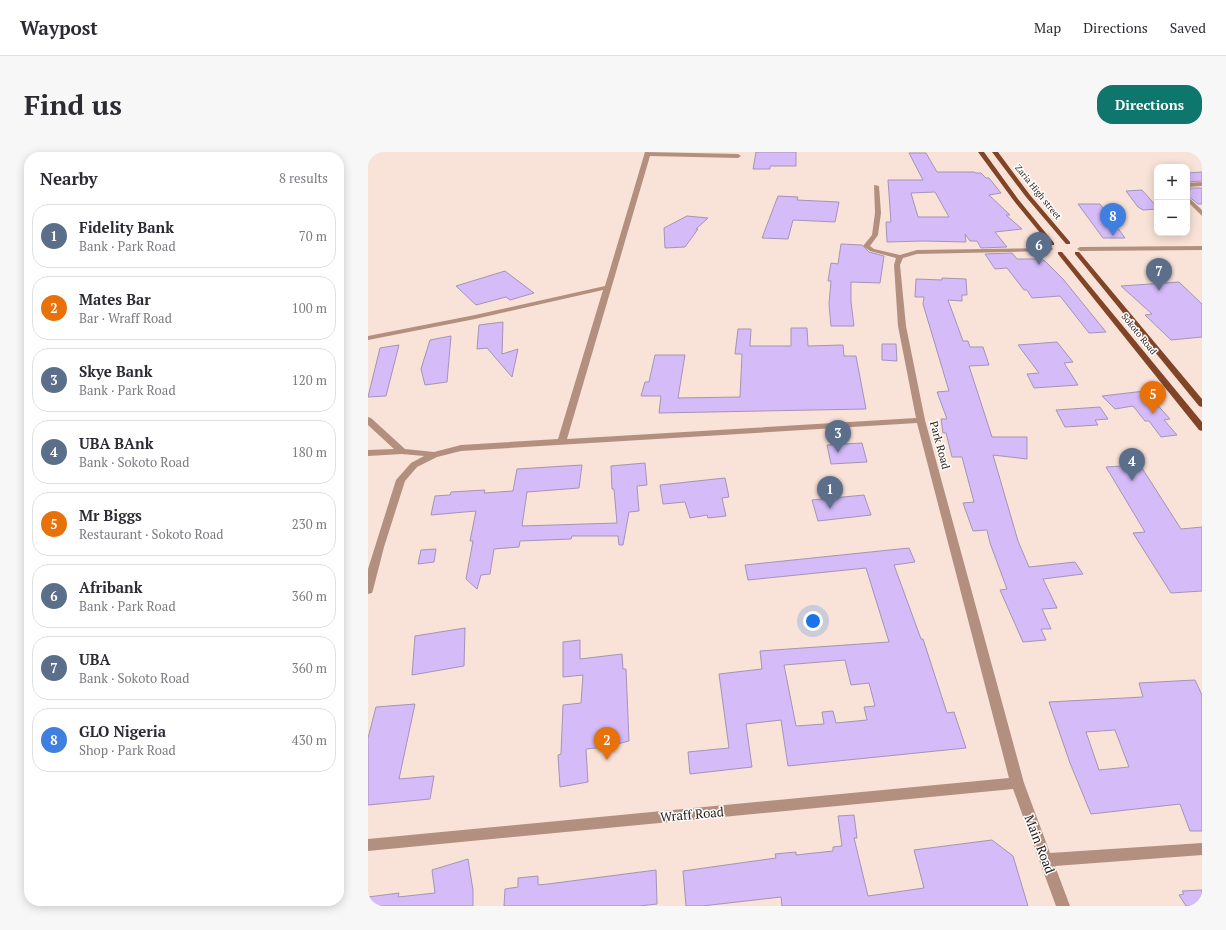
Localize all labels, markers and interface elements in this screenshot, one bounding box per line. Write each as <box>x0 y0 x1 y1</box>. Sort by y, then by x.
text: Waypost <box>20 15 98 40</box>
text: Map <box>1034 18 1061 37</box>
text: Directions <box>1083 18 1148 37</box>
text: Saved <box>1170 18 1206 37</box>
button: Directions <box>1097 85 1202 124</box>
text: Find us <box>24 86 122 123</box>
street label: Zaria High street <box>1012 162 1064 223</box>
map controls <box>1154 164 1190 236</box>
button: + <box>1154 164 1190 200</box>
text: Nearby <box>40 167 98 190</box>
text: 8 results <box>279 169 328 187</box>
button: − <box>1154 200 1190 236</box>
pin: 8 <box>1100 203 1126 236</box>
text: Fidelity Bank <box>79 217 174 237</box>
text: 1 <box>50 227 58 245</box>
text: 70 m <box>299 227 327 245</box>
pin: 6 <box>1026 232 1052 265</box>
text: Bank · Park Road <box>79 237 176 255</box>
pin: 7 <box>1146 258 1172 291</box>
text: Mates Bar <box>79 289 151 309</box>
text: 2 <box>50 299 58 317</box>
text: 100 m <box>292 299 327 317</box>
text: Bar · Wraff Road <box>79 309 172 327</box>
street label: Sokoto Road <box>1119 311 1159 357</box>
text: Skye Bank <box>79 361 152 381</box>
text: 3 <box>50 371 58 389</box>
text: 120 m <box>292 371 327 389</box>
text: Bank · Park Road <box>79 381 176 399</box>
pin: 5 <box>1140 381 1166 414</box>
street label: Park Road <box>927 419 953 471</box>
pin: 3 <box>825 420 851 453</box>
text: UBA BAnk <box>79 433 153 453</box>
text: 4 <box>50 443 58 461</box>
text: 180 m <box>292 443 327 461</box>
pin: 4 <box>1119 448 1145 481</box>
text: Bank · Sokoto Road <box>79 453 189 471</box>
pin: 1 <box>817 476 843 509</box>
text: Mr Biggs <box>79 505 142 525</box>
text: 5 <box>50 515 58 533</box>
text: 230 m <box>292 515 327 533</box>
text: Restaurant · Sokoto Road <box>79 525 224 543</box>
text: Afribank <box>79 577 142 597</box>
text: 6 <box>50 587 58 605</box>
text: 360 m <box>292 587 327 605</box>
text: Bank · Park Road <box>79 597 176 615</box>
your location <box>803 611 823 631</box>
text: UBA <box>79 649 110 669</box>
text: 7 <box>50 659 58 677</box>
text: 360 m <box>292 659 327 677</box>
text: Bank · Sokoto Road <box>79 669 189 687</box>
text: GLO Nigeria <box>79 721 166 741</box>
pin: 2 <box>594 727 620 760</box>
text: 8 <box>50 731 58 749</box>
text: 430 m <box>292 731 327 749</box>
text: Shop · Park Road <box>79 741 176 759</box>
street label: Wraff Road <box>659 802 725 826</box>
street label: Main Road <box>1021 812 1059 876</box>

